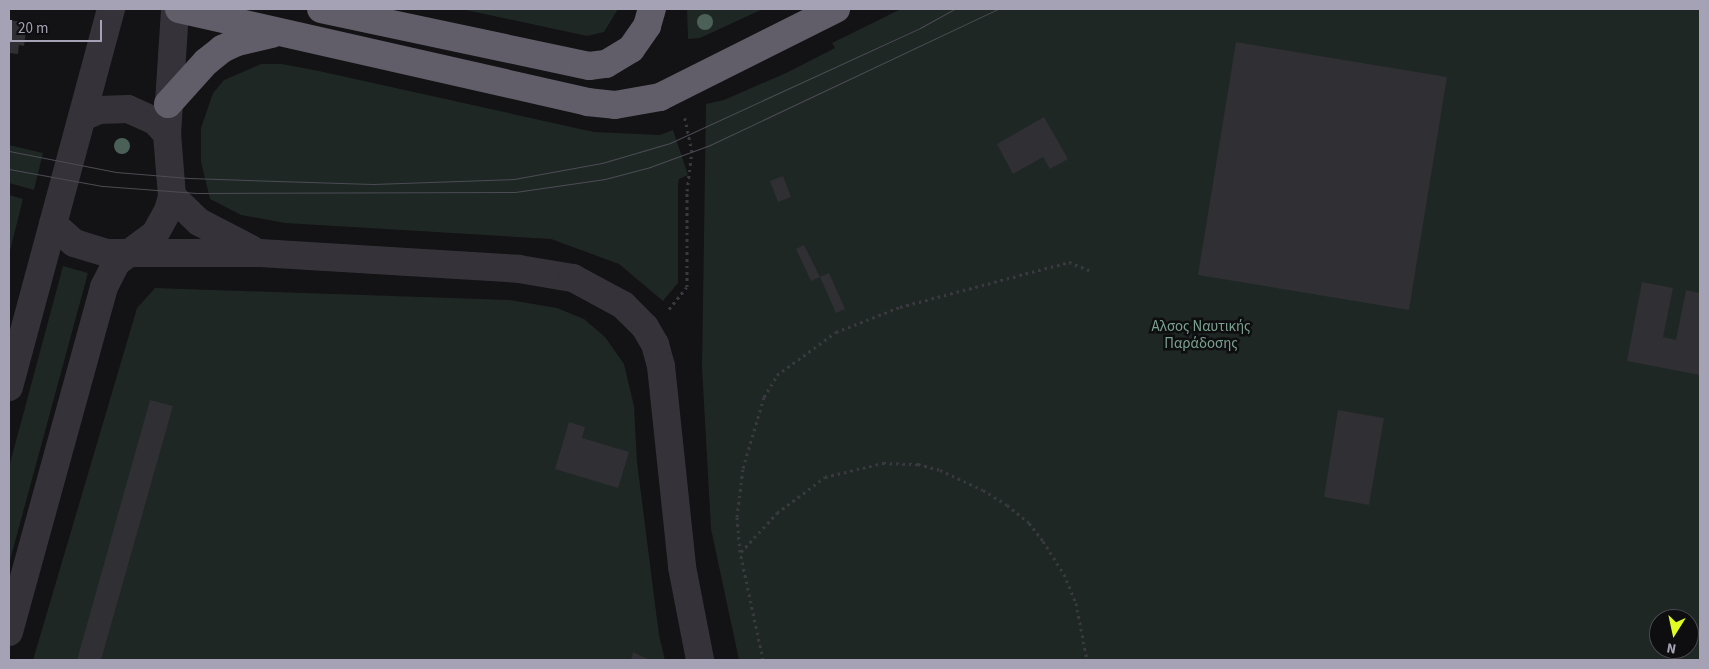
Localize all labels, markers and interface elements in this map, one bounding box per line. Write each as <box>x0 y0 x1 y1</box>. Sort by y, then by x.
scale bar <box>12 10 105 42</box>
text: 20 m <box>18 18 48 39</box>
park label: Αλσος Ναυτικής Παράδοσης <box>1151 317 1251 352</box>
north arrow <box>1649 609 1699 659</box>
text: N <box>1665 637 1678 658</box>

